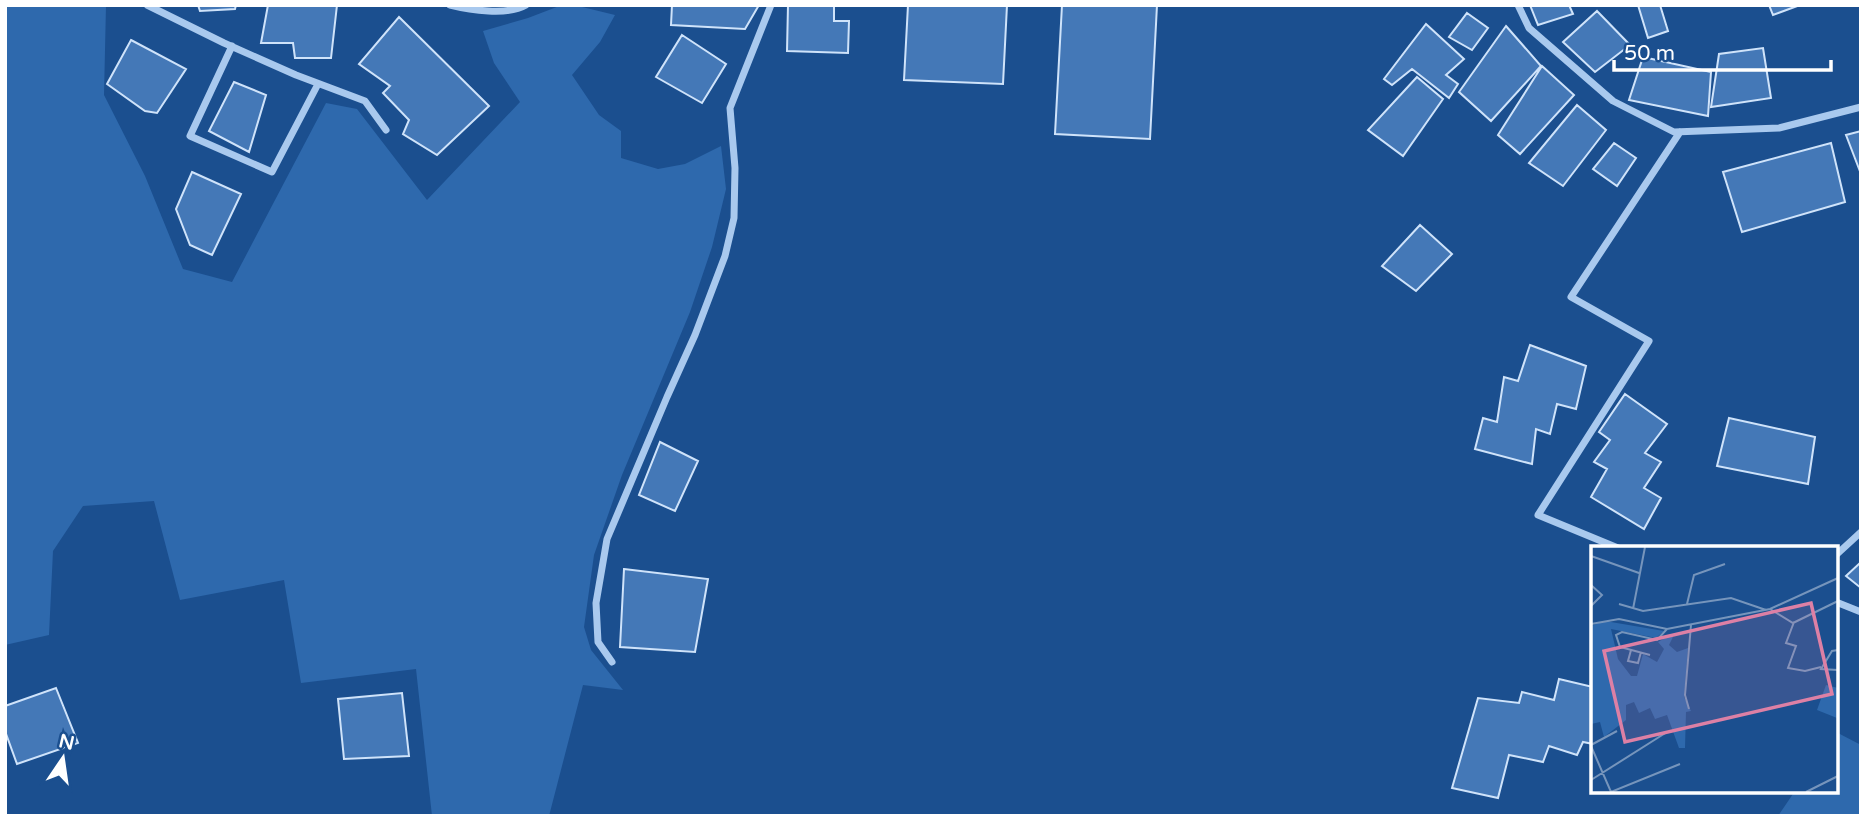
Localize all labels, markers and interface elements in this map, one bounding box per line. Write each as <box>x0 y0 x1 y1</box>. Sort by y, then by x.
scale bar <box>1614 28 1831 72</box>
text: 50 m <box>1624 41 1675 66</box>
inset map <box>1591 546 1838 793</box>
north arrow <box>28 723 98 793</box>
text: N <box>57 730 77 755</box>

